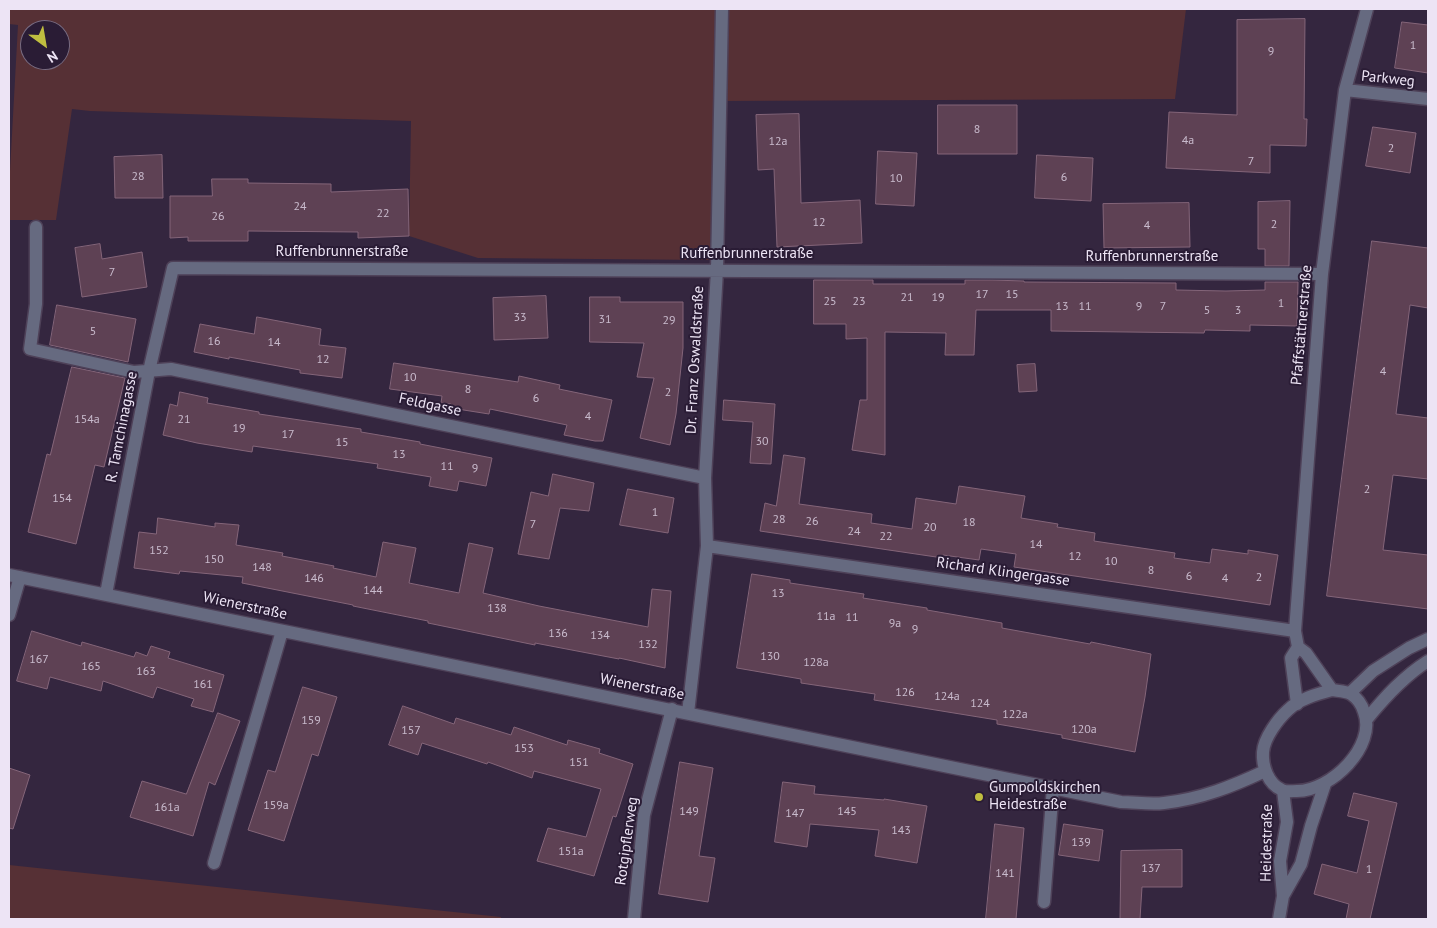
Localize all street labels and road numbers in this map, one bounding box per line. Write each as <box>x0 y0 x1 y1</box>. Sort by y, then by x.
street label: Parkweg <box>1360 67 1416 91</box>
street label: Ruffenbrunnerstraße <box>276 243 408 261</box>
street label: Ruffenbrunnerstraße <box>681 245 813 263</box>
street label: Ruffenbrunnerstraße <box>1086 248 1218 266</box>
street label: Pfaffstättnerstraße <box>1288 264 1316 386</box>
street label: Dr. Franz Oswaldstraße <box>682 285 708 435</box>
street label: R. Tamchinagasse <box>102 370 142 484</box>
street label: Feldgasse <box>397 390 463 420</box>
street label: Richard Klingergasse <box>935 554 1071 590</box>
street label: Wienerstraße <box>201 588 289 624</box>
street label: Wienerstraße <box>598 670 686 704</box>
street label: Rotgipflerweg <box>612 796 642 886</box>
street label: Heidestraße <box>1257 804 1277 882</box>

